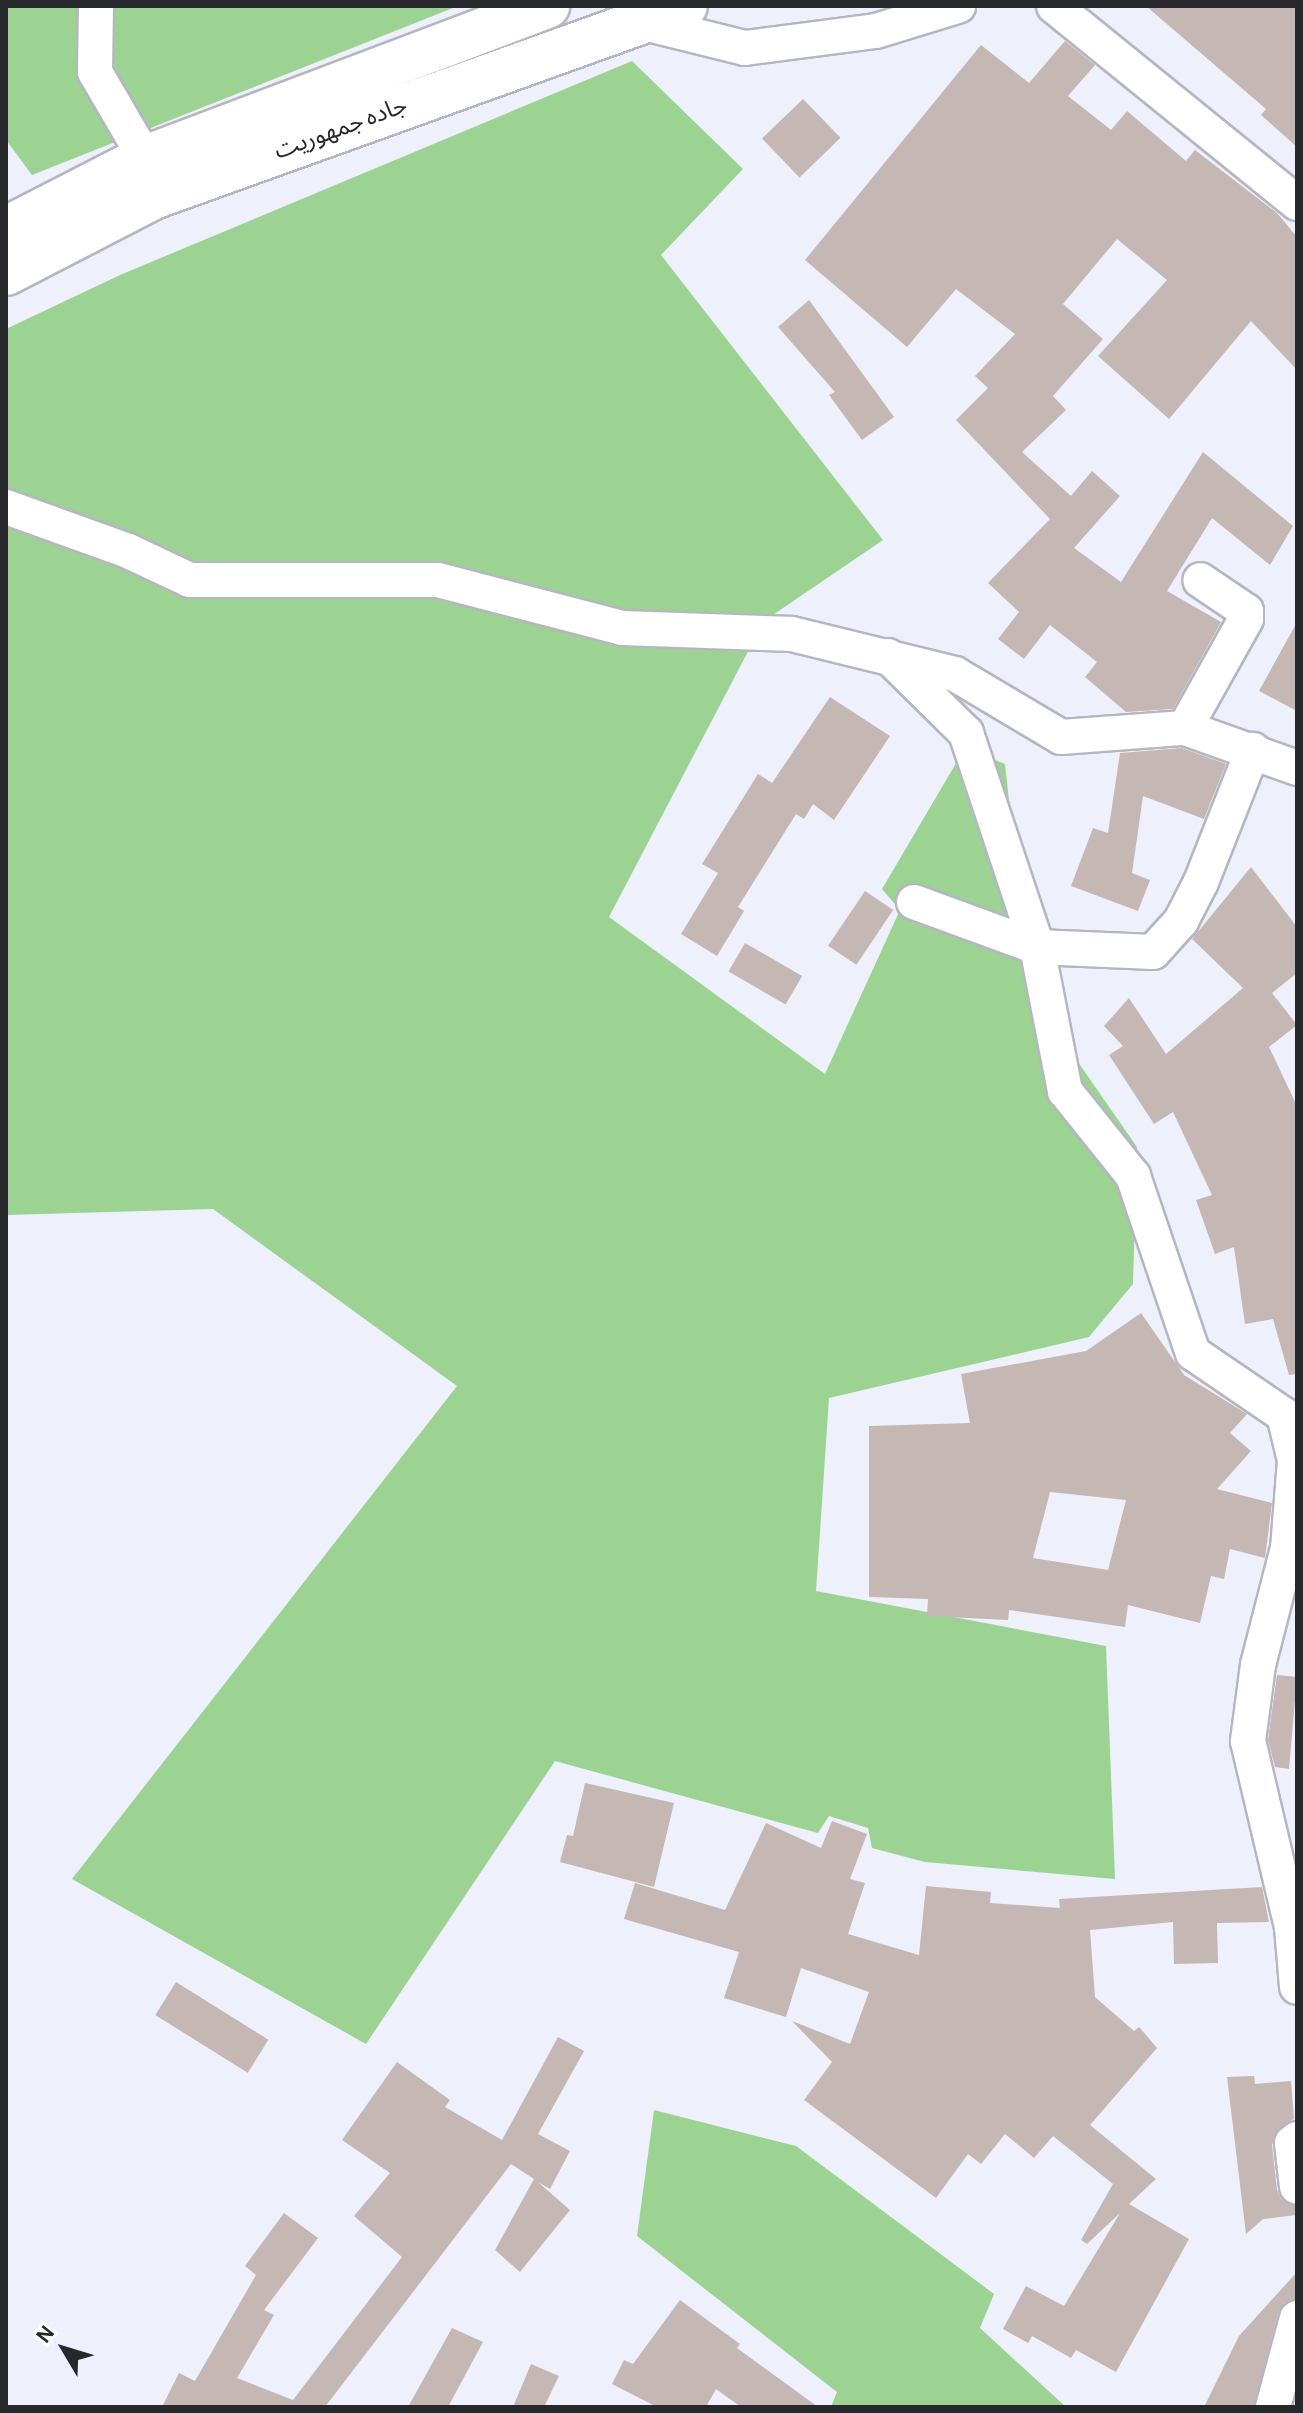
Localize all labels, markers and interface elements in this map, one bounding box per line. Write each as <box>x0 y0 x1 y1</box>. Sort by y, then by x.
street label: جاده جمهوریت <box>271 92 411 166</box>
north arrow <box>24 2309 104 2389</box>
text: N <box>32 2321 58 2347</box>

